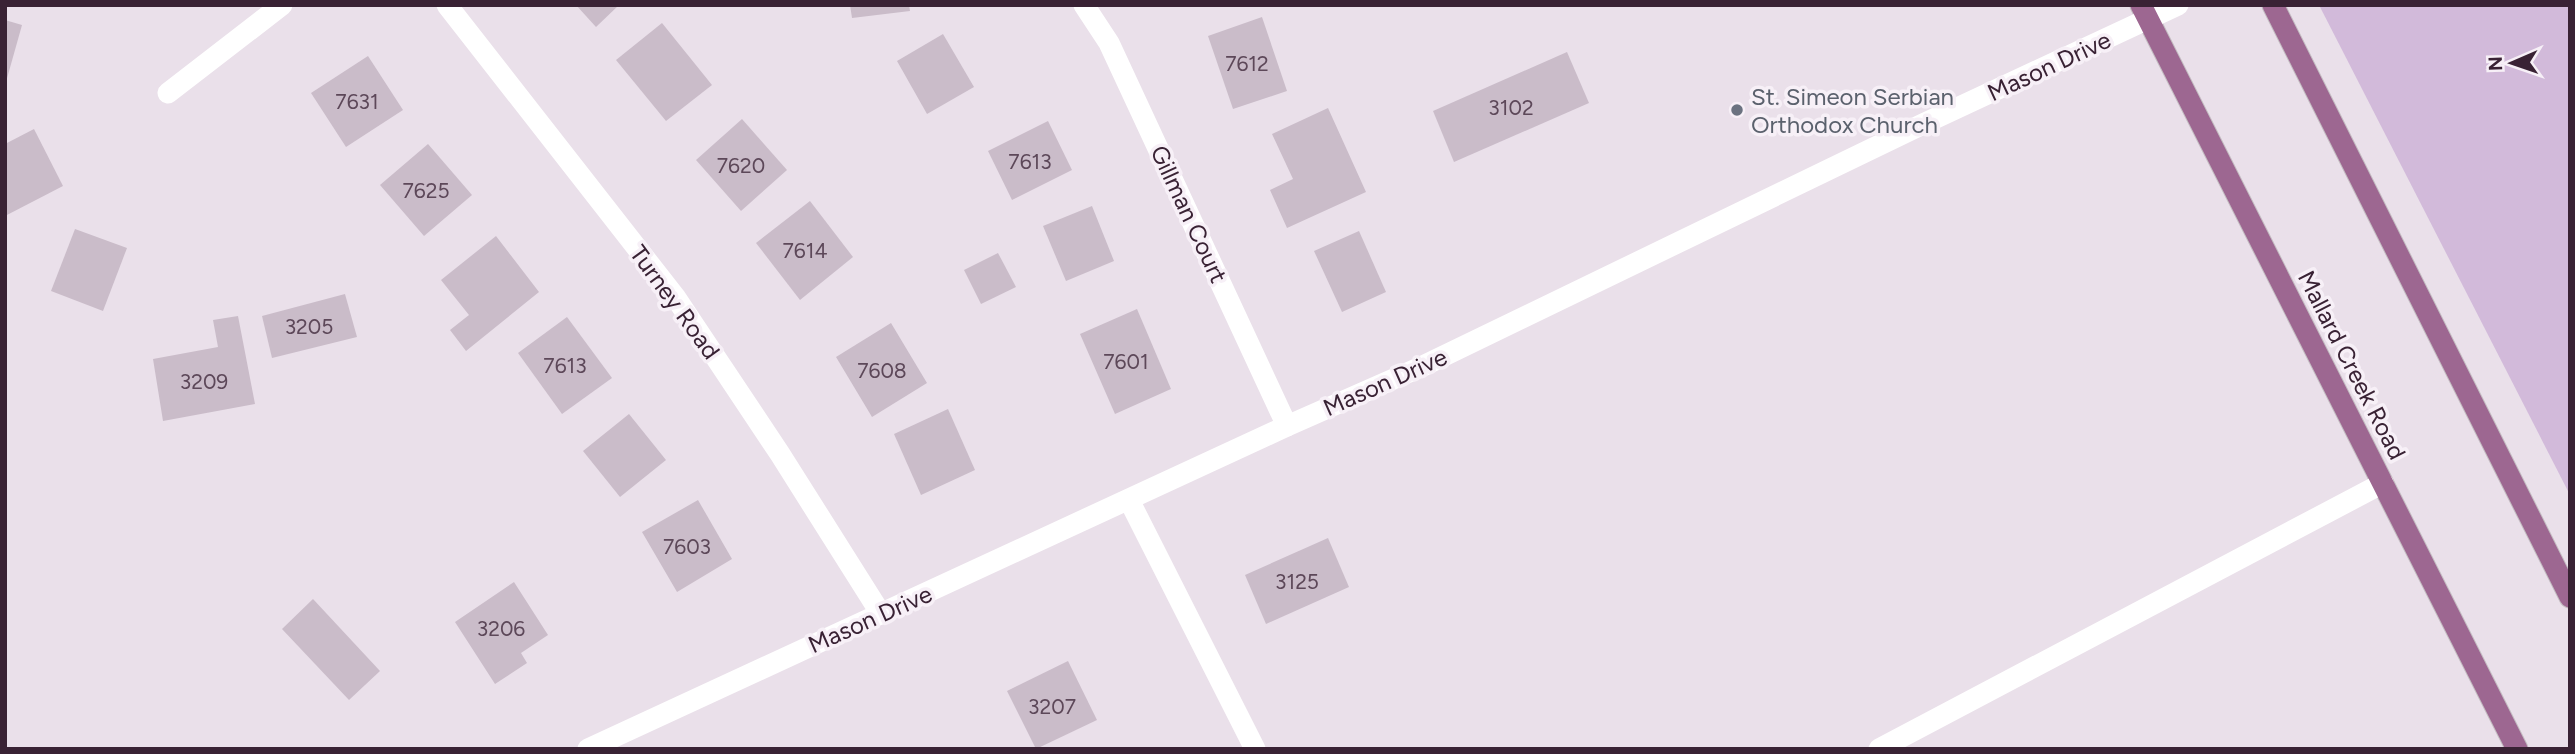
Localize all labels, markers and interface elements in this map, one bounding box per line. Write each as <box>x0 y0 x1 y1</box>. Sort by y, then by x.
street label: Mason Drive <box>1983 25 2115 107</box>
north arrow <box>2477 28 2547 98</box>
house number: 7612 <box>1225 51 1269 76</box>
text: N <box>2484 56 2507 71</box>
place label: St. Simeon Serbian Orthodox Church <box>1751 82 1954 139</box>
house number: 7631 <box>335 89 379 114</box>
house number: 3102 <box>1488 95 1534 120</box>
marker: St. Simeon Serbian Orthodox Church <box>1729 102 1745 118</box>
street label: Gillman Court <box>1145 141 1233 287</box>
house number: 7613 <box>1008 149 1052 174</box>
house number: 7620 <box>717 153 765 178</box>
house number: 7625 <box>403 178 449 203</box>
house number: 7614 <box>783 238 827 263</box>
street label: Turney Road <box>624 239 726 365</box>
street label: Mallard Creek Road <box>2292 266 2412 464</box>
house number: 3205 <box>285 314 333 339</box>
street label: Mason Drive <box>1319 342 1451 422</box>
house number: 7601 <box>1103 349 1149 374</box>
house number: 7613 <box>543 353 587 378</box>
house number: 7608 <box>857 358 907 383</box>
house number: 3209 <box>180 369 228 394</box>
house number: 7603 <box>663 534 711 559</box>
house number: 3125 <box>1275 569 1319 594</box>
street label: Mason Drive <box>804 579 936 659</box>
house number: 3206 <box>477 616 525 641</box>
house number: 3207 <box>1028 694 1076 719</box>

